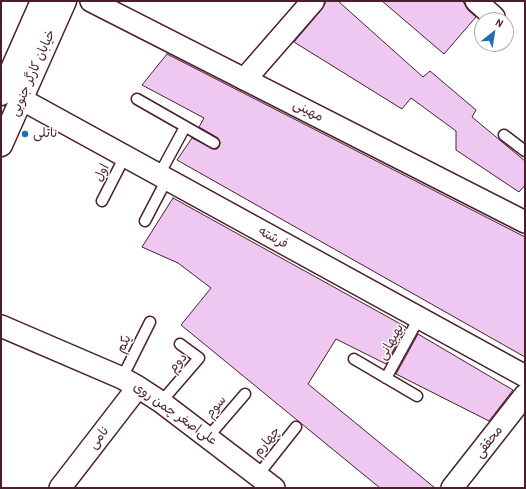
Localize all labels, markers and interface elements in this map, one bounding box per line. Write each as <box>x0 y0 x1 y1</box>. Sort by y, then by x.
north arrow <box>474 12 514 52</box>
text: N <box>493 15 506 30</box>
street label: خیابان کارگر جنوبی <box>7 27 59 119</box>
street label: مهینی <box>290 97 326 125</box>
place label: ناتلی <box>33 126 57 142</box>
marker: ناتلی <box>20 129 30 139</box>
street label: اول <box>91 161 113 185</box>
street label: فرشته <box>255 223 291 253</box>
street label: بهبهانی <box>375 321 407 363</box>
street label: یکم <box>113 332 135 356</box>
street label: دوم <box>165 350 191 376</box>
street label: علی‌اصغر چمن روی <box>130 379 220 449</box>
street label: سوم <box>202 393 230 421</box>
street label: محققی <box>472 423 506 461</box>
street label: نامی <box>85 424 113 452</box>
street label: چهارم <box>250 424 284 460</box>

